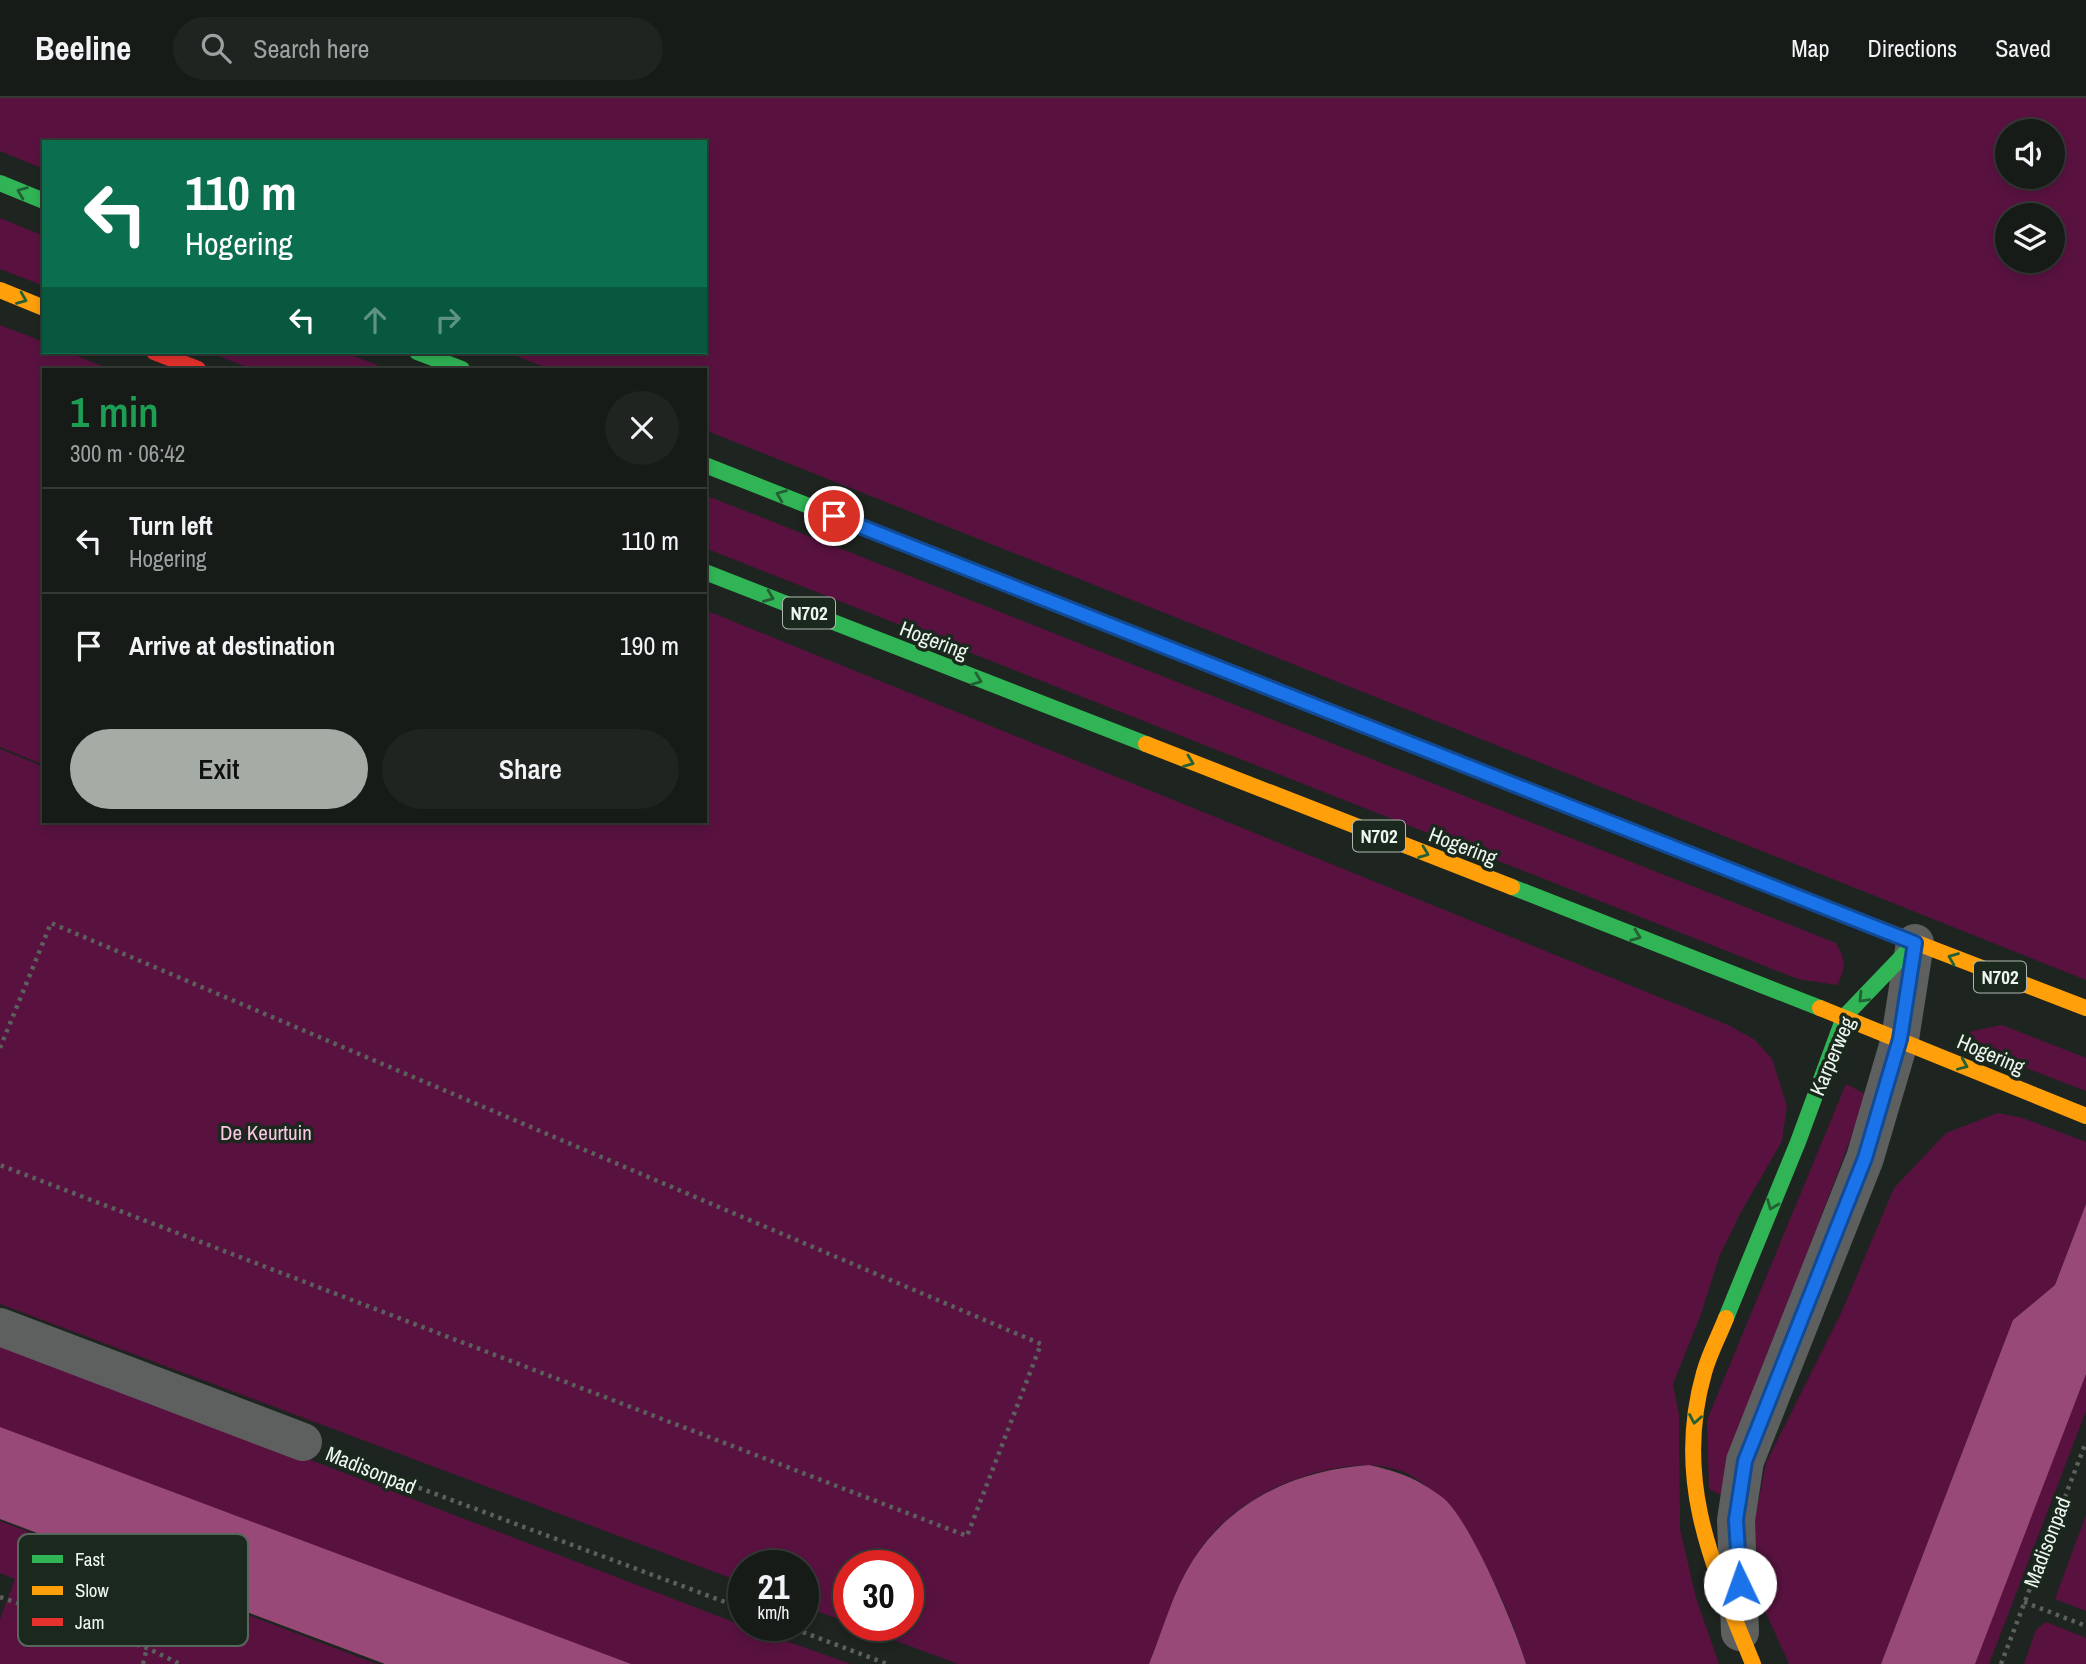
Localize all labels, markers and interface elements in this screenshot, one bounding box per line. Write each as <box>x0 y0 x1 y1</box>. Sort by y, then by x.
search box <box>173 17 663 80</box>
text: Beeline <box>35 26 131 70</box>
icon: search <box>197 29 235 67</box>
text: Search here <box>253 31 369 66</box>
text: Map <box>1791 32 1829 64</box>
text: Directions <box>1867 32 1957 64</box>
text: Saved <box>1995 32 2051 64</box>
map controls <box>1995 119 2065 273</box>
button: sound <box>1995 119 2065 189</box>
text: 110 m <box>185 159 297 225</box>
icon: left <box>70 168 161 259</box>
one-way arrow <box>17 187 29 201</box>
button: layers <box>1995 203 2065 273</box>
text: Hogering <box>185 222 293 265</box>
one-way arrow <box>15 291 27 305</box>
icon: left <box>283 301 321 339</box>
icon: ahead <box>356 301 394 339</box>
icon: right <box>429 301 467 339</box>
text: 1 min <box>70 384 159 440</box>
button: close <box>605 391 679 465</box>
text: 300 m · 06:42 <box>70 438 185 469</box>
pin <box>804 486 864 546</box>
one-way arrow <box>775 490 787 504</box>
icon: arrive <box>815 497 853 535</box>
text: Turn left <box>129 508 213 543</box>
icon: left <box>70 522 108 560</box>
text: 110 m <box>621 523 679 558</box>
text: Hogering <box>129 543 207 574</box>
one-way arrow <box>762 589 774 603</box>
road number: N702 <box>783 598 835 628</box>
street label: Hogering <box>896 614 973 666</box>
icon: arrive <box>70 627 108 665</box>
text: Arrive at destination <box>129 628 335 663</box>
text: 190 m <box>620 628 679 663</box>
one-way arrow <box>970 671 982 685</box>
button: Exit <box>70 729 368 809</box>
button: Share <box>382 729 679 809</box>
one-way arrow <box>1183 753 1195 767</box>
road number: N702 <box>1353 820 1405 852</box>
street label: Hogering <box>1425 820 1502 872</box>
one-way arrow <box>1417 845 1429 859</box>
one-way arrow <box>1629 927 1641 941</box>
one-way arrow <box>1948 953 1960 967</box>
road number: N702 <box>1974 962 2026 992</box>
one-way arrow <box>1858 990 1871 1003</box>
street label: Karperweg <box>1802 1012 1862 1100</box>
street label: Hogering <box>1953 1027 2030 1081</box>
one-way arrow <box>1955 1057 1968 1071</box>
park label: De Keurtuin <box>220 1118 312 1147</box>
one-way arrow <box>1766 1198 1780 1211</box>
one-way arrow <box>1688 1413 1703 1425</box>
street label: Madisonpad <box>322 1439 420 1501</box>
street label: Madisonpad <box>2016 1493 2078 1591</box>
legend <box>18 1534 248 1646</box>
text: Fast <box>75 1546 105 1572</box>
position arrow <box>1703 1547 1777 1621</box>
speed limit sign: 30 <box>833 1550 924 1641</box>
text: 21 <box>758 1563 789 1610</box>
text: Slow <box>75 1577 110 1603</box>
text: km/h <box>758 1600 790 1625</box>
text: Jam <box>75 1609 104 1635</box>

